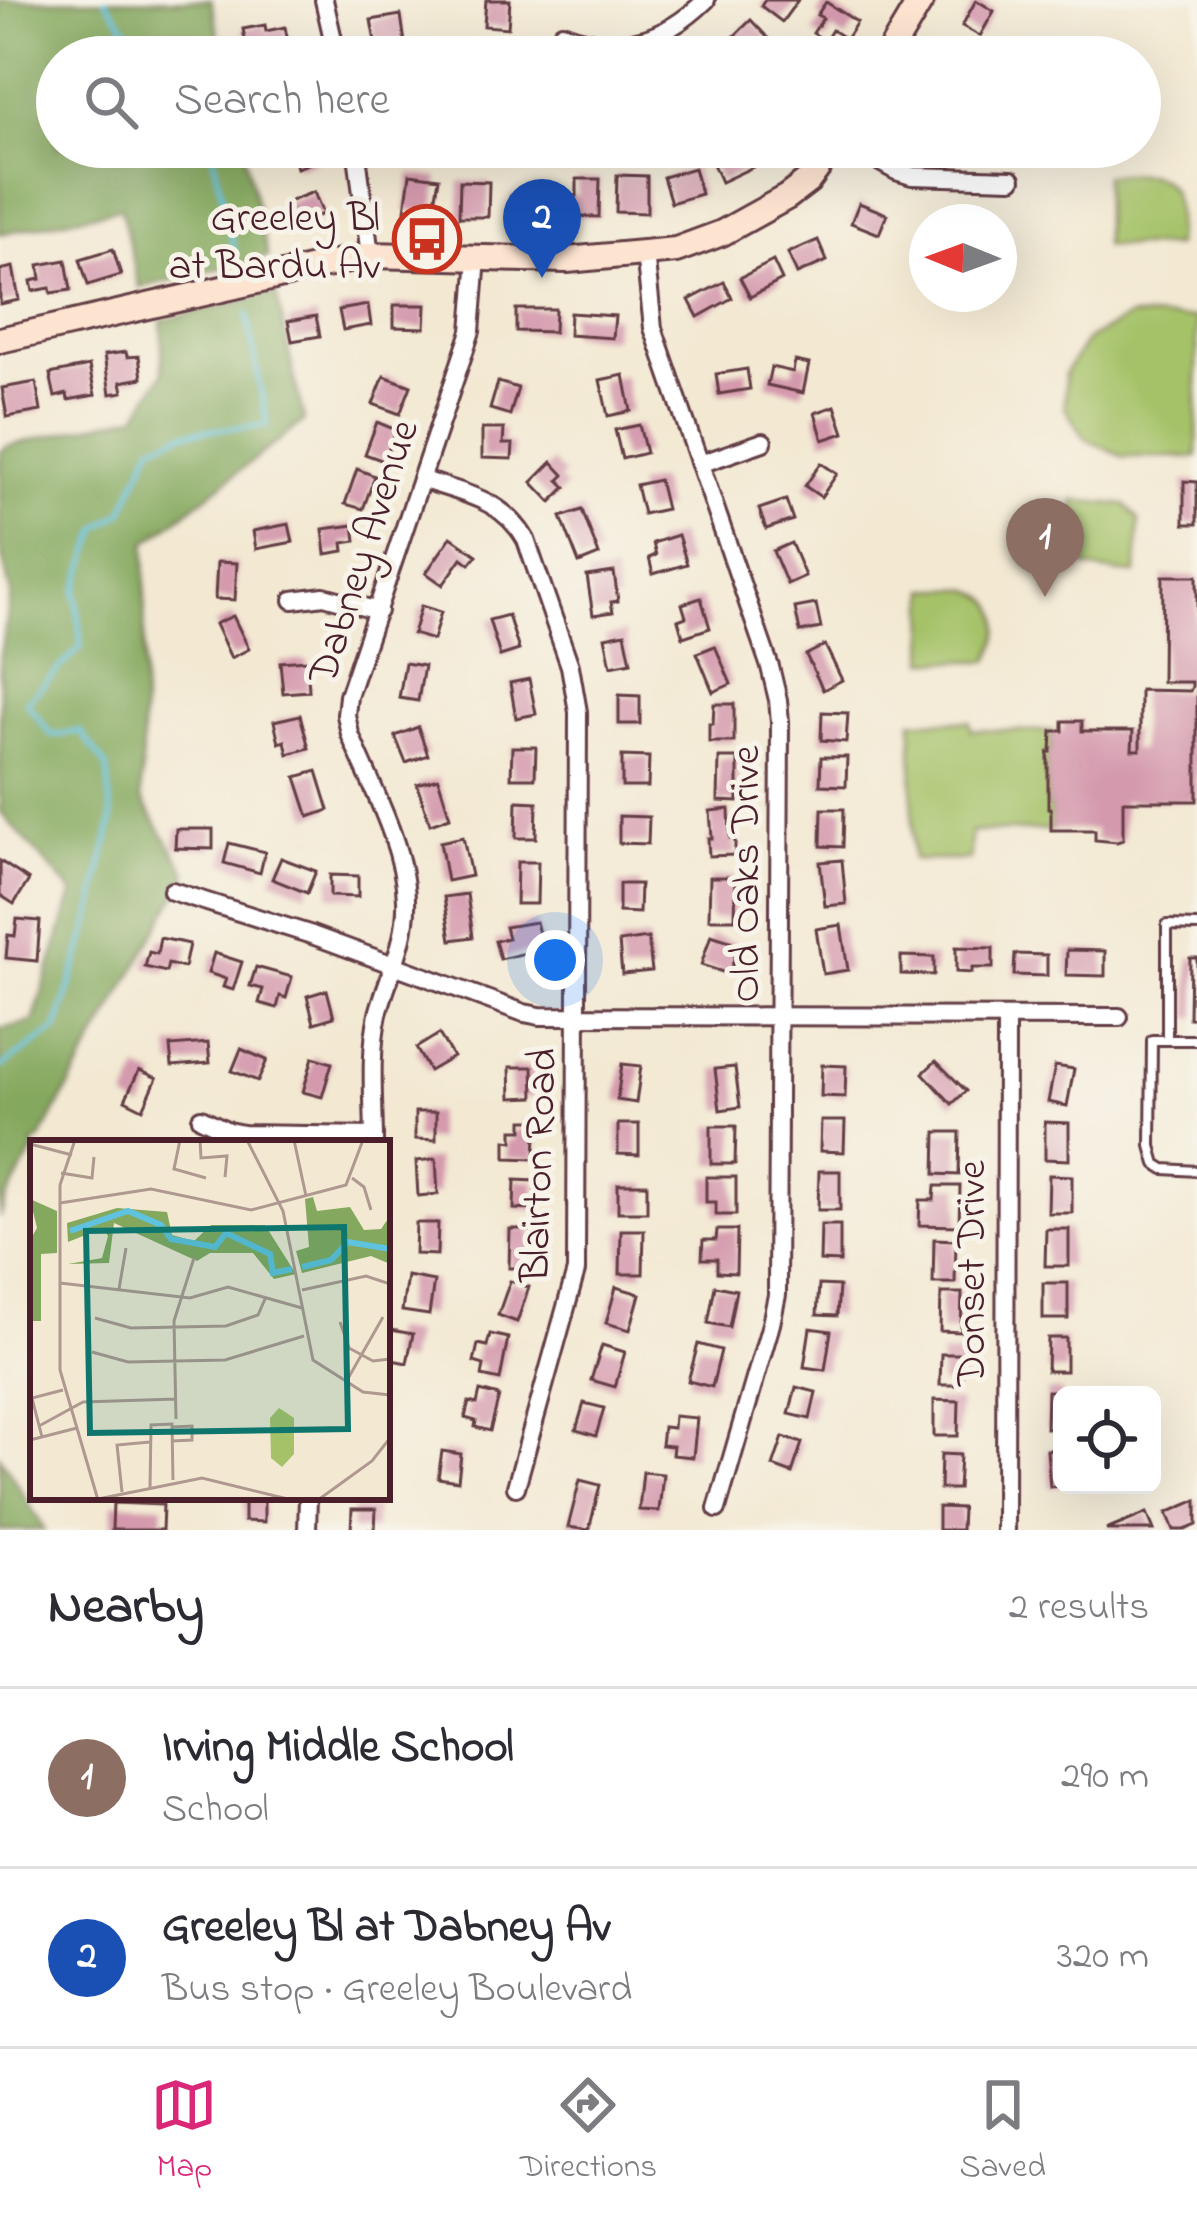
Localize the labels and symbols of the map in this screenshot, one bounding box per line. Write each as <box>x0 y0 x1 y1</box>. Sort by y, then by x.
pin: 2 <box>503 179 581 278</box>
place label: Greeley Bl at Bardu Av <box>169 189 381 298</box>
bus stop icon: Greeley Bl at Bardu Av <box>392 204 462 274</box>
north arrow <box>909 204 1017 312</box>
street label: Dabney Avenue <box>294 412 437 693</box>
pin: 1 <box>1006 498 1084 597</box>
street label: Old Oaks Drive <box>717 745 778 1003</box>
your location <box>525 930 585 990</box>
street label: Blairton Road <box>506 1047 575 1284</box>
inset map <box>30 1140 390 1500</box>
street label: Donset Drive <box>943 1160 1004 1387</box>

